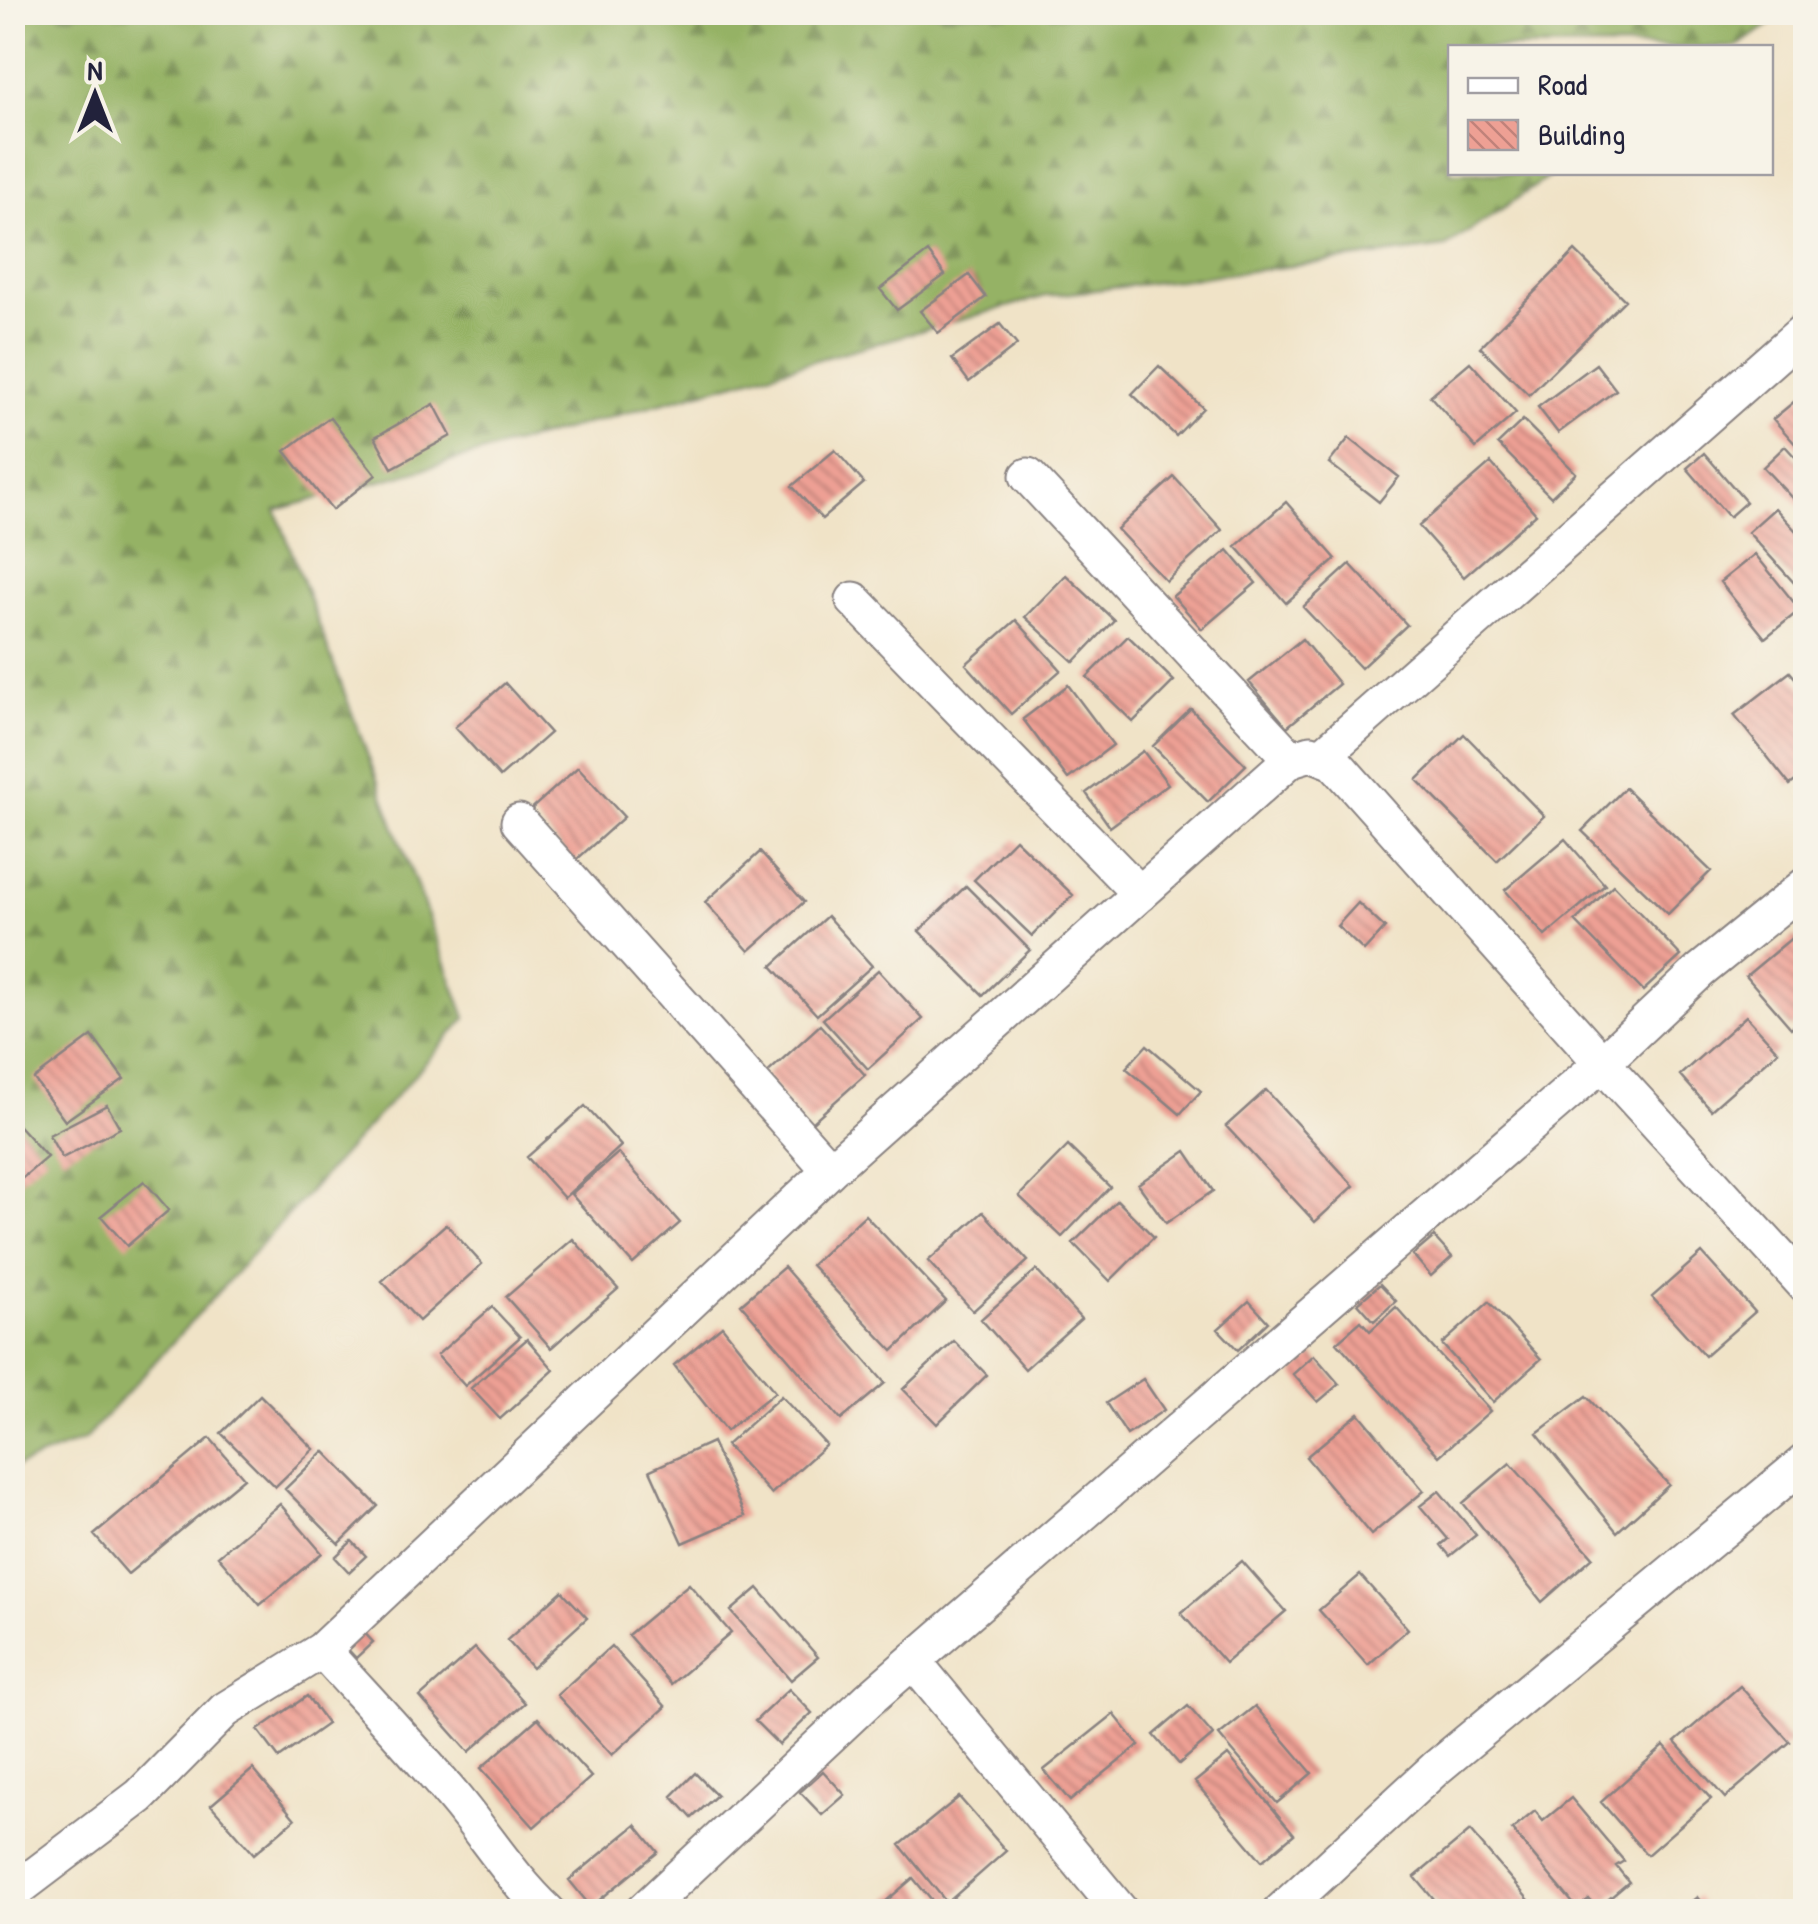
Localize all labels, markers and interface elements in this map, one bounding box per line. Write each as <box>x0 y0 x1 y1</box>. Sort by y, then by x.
north arrow <box>45 45 145 145</box>
legend <box>1448 45 1773 175</box>
text: N <box>88 51 103 89</box>
text: Road <box>1538 64 1587 104</box>
text: Building <box>1538 114 1625 154</box>

